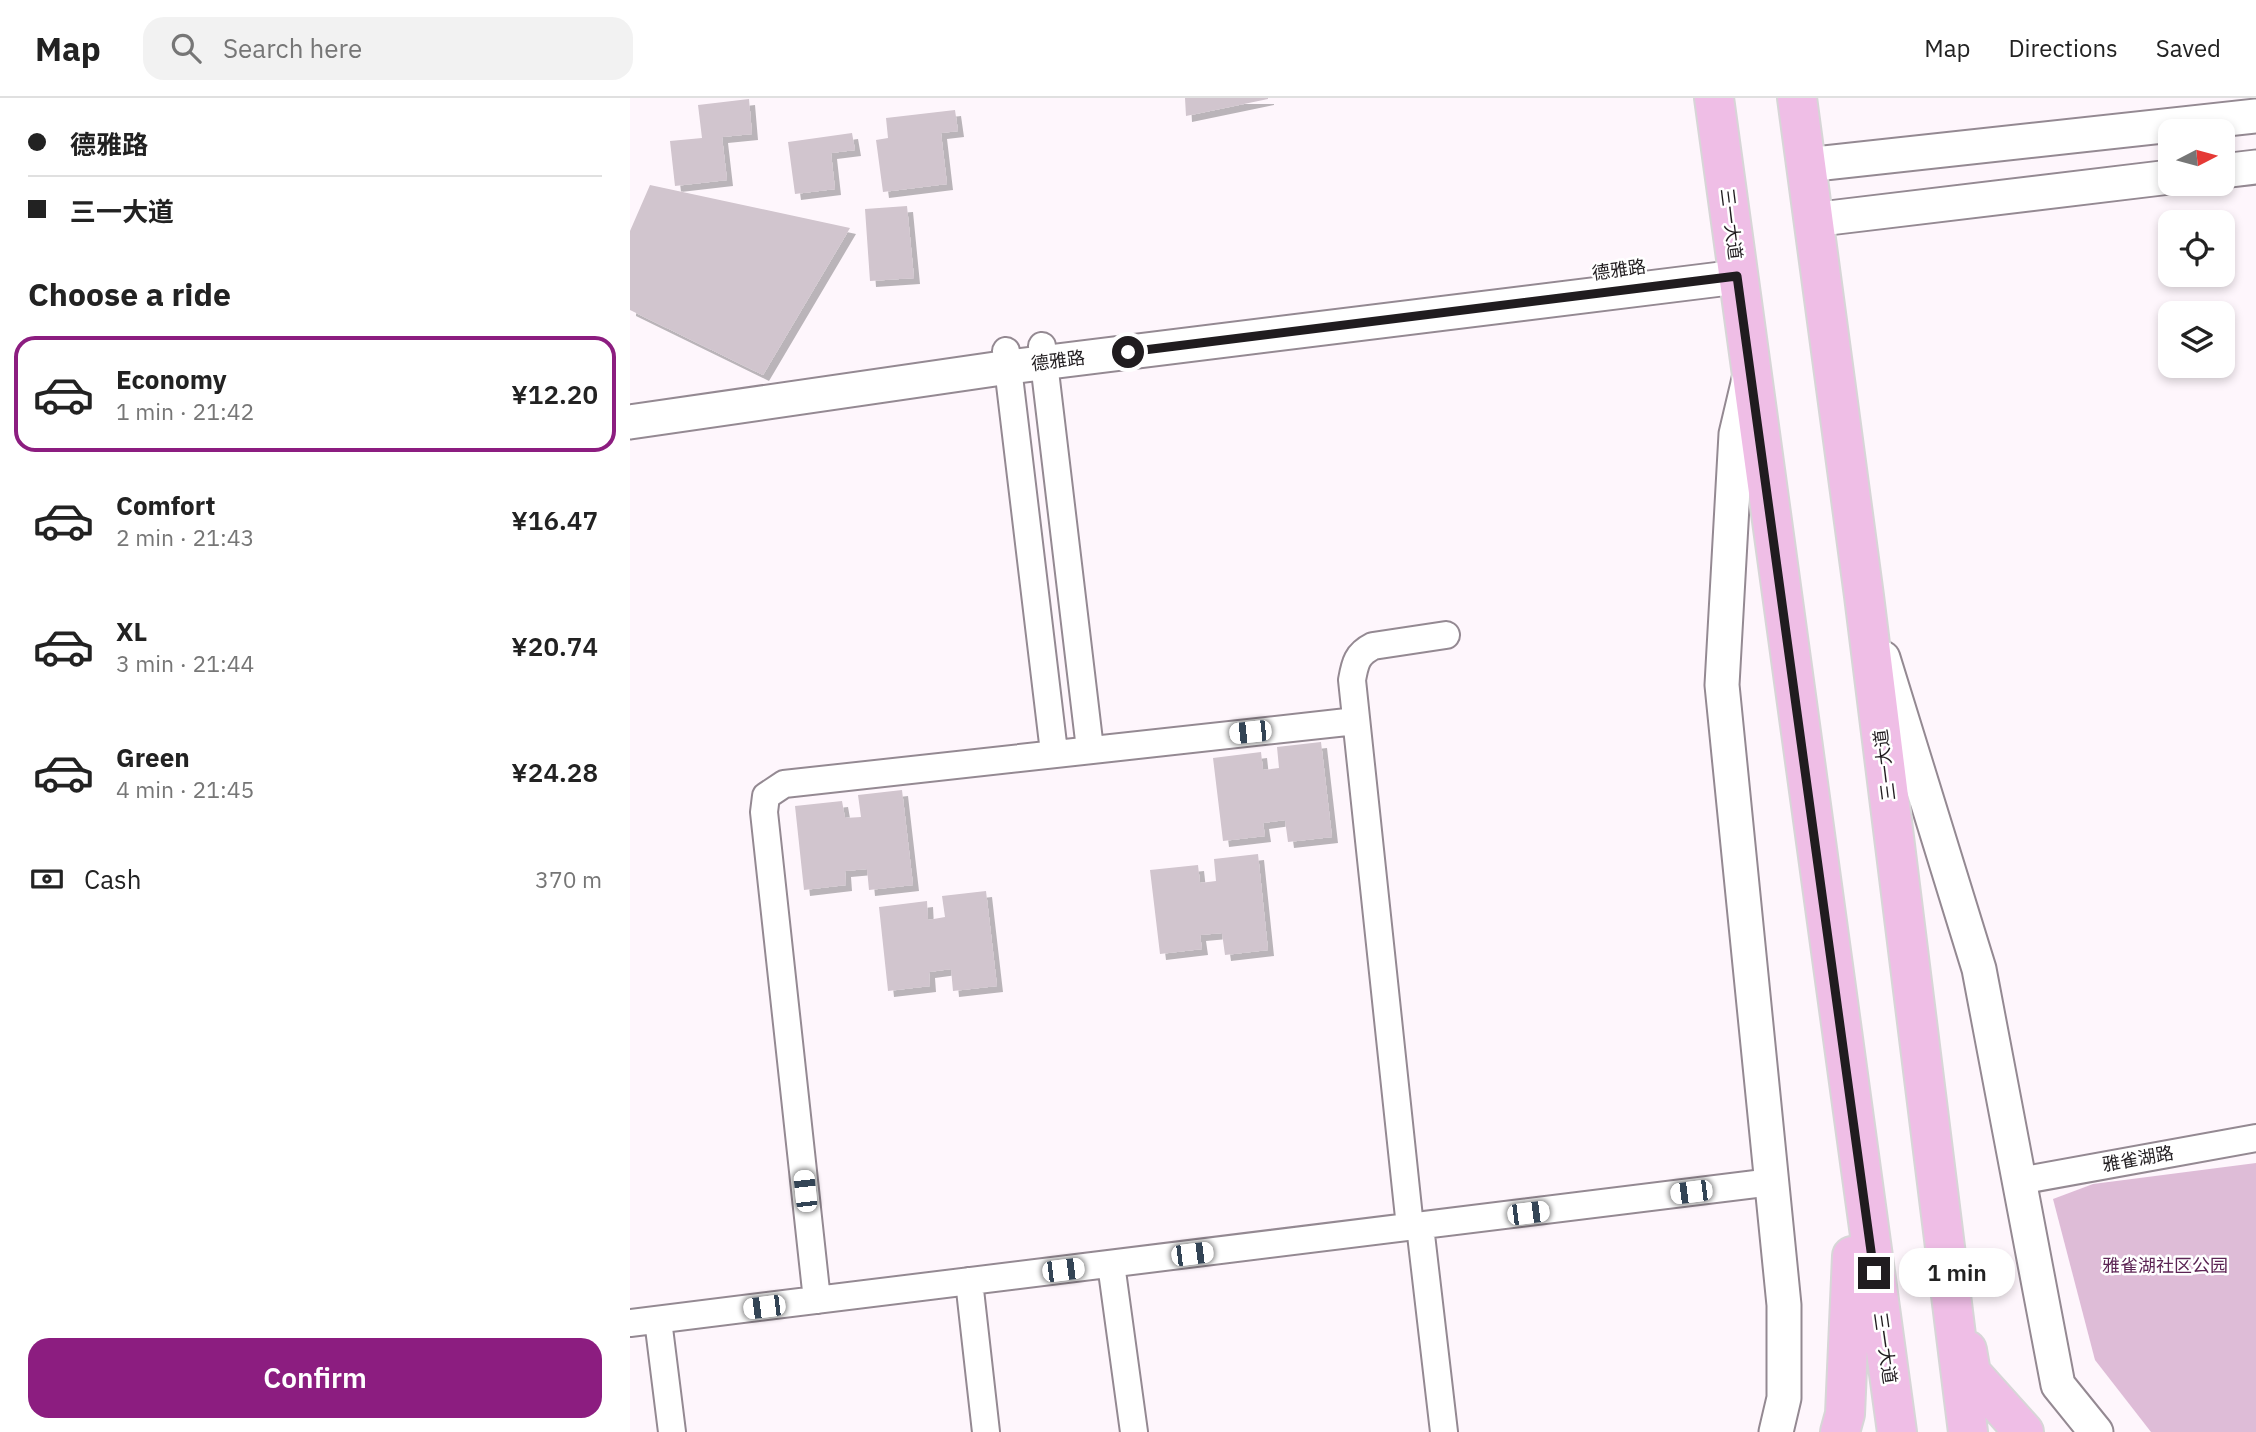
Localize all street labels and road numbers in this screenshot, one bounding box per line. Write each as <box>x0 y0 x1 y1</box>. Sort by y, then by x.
street label: 三一大道 <box>1716 187 1747 261</box>
street label: 德雅路 <box>1591 254 1647 285</box>
street label: 德雅路 <box>1030 346 1086 375</box>
street label: 三一大道 <box>1869 728 1900 802</box>
street label: 雅雀湖路 <box>2100 1141 2175 1176</box>
street label: 三一大道 <box>1869 1311 1902 1385</box>

